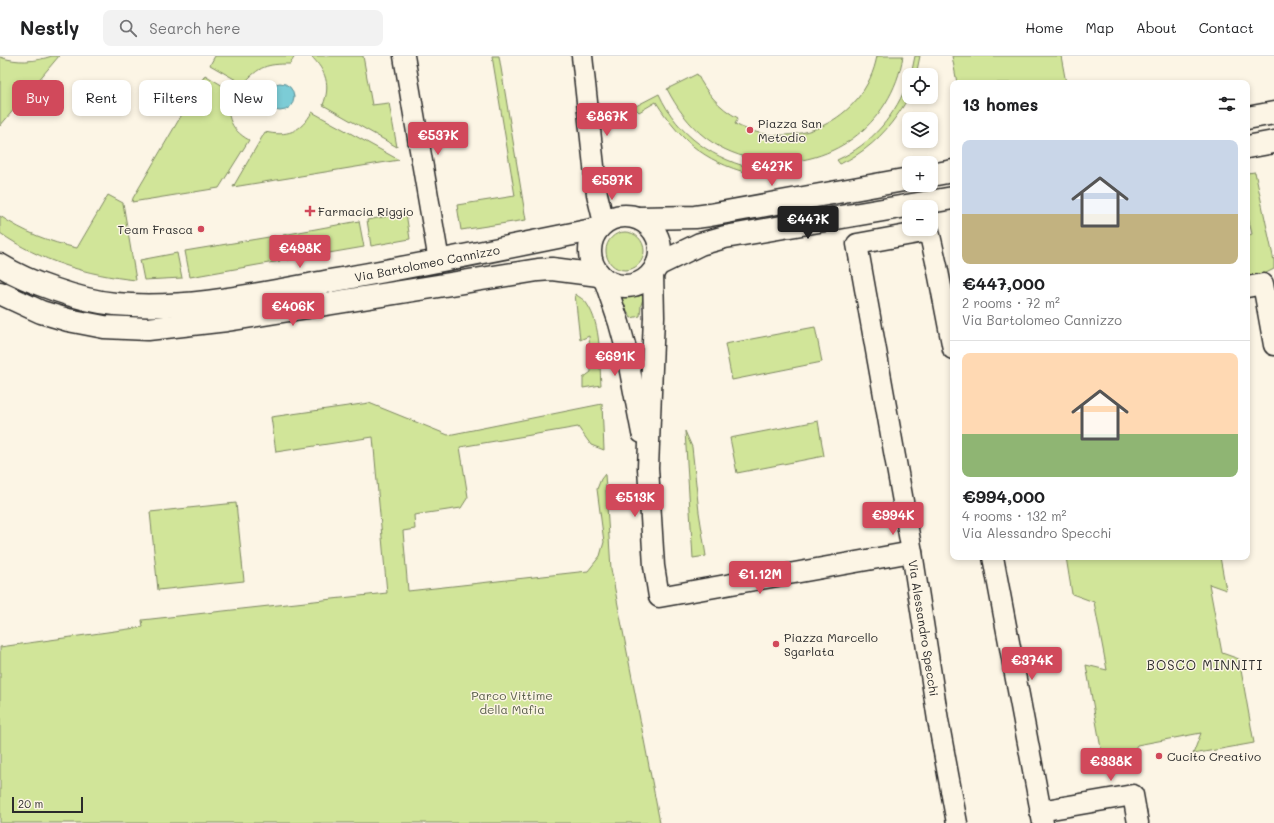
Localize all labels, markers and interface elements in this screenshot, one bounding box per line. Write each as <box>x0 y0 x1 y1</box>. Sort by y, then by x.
search box <box>103 10 383 46</box>
text: Nestly <box>20 15 79 40</box>
icon: search <box>117 17 139 39</box>
text: Search here <box>149 18 240 38</box>
text: Home <box>1025 18 1063 37</box>
text: Map <box>1085 18 1114 37</box>
text: About <box>1136 18 1177 37</box>
text: Contact <box>1199 18 1254 37</box>
map controls <box>902 68 938 236</box>
button: locate <box>902 68 938 104</box>
chip: Buy <box>12 80 64 116</box>
chip: Rent <box>72 80 131 116</box>
chip: Filters <box>139 80 212 116</box>
chip: New <box>220 80 277 116</box>
text: 13 homes <box>962 93 1038 115</box>
icon: filters <box>1216 93 1238 115</box>
pin: €867K <box>579 103 635 137</box>
text: €867K <box>586 107 628 124</box>
button: layers <box>902 112 938 148</box>
place label: Piazza San Metodio <box>758 115 822 145</box>
pin: €537K <box>410 122 466 156</box>
marker: Piazza San Metodio <box>745 125 755 135</box>
text: €537K <box>417 126 459 143</box>
pin: €427K <box>744 153 800 187</box>
button: + <box>902 156 938 192</box>
text: €427K <box>751 157 793 174</box>
icon: home <box>1064 166 1136 238</box>
pin: €597K <box>584 167 640 201</box>
text: €597K <box>591 171 633 188</box>
button: − <box>902 200 938 236</box>
place label: Farmacia Riggio <box>318 203 413 219</box>
marker: Farmacia Riggio <box>305 206 315 216</box>
pin: €447K <box>780 206 836 240</box>
text: €447K <box>787 210 829 227</box>
place label: Team Frasca <box>117 221 193 237</box>
marker: Team Frasca <box>196 224 206 234</box>
pin: €498K <box>272 235 328 269</box>
text: €498K <box>278 239 322 256</box>
street label: Via Bartolomeo Cannizzo <box>353 241 501 285</box>
text: €447,000 <box>962 272 1045 294</box>
pin: €406K <box>265 293 321 327</box>
text: 2 rooms · 72 m² <box>962 294 1060 311</box>
text: €406K <box>271 297 315 314</box>
text: Via Bartolomeo Cannizzo <box>962 311 1122 328</box>
pin: €691K <box>587 343 643 377</box>
text: €691K <box>595 347 635 364</box>
icon: home <box>1064 379 1136 451</box>
pin: €513K <box>607 484 663 518</box>
text: €994,000 <box>962 485 1045 507</box>
text: €513K <box>615 488 655 505</box>
pin: €994K <box>865 502 921 536</box>
text: €994K <box>872 506 914 523</box>
text: 4 rooms · 132 m² <box>962 507 1067 524</box>
text: Via Alessandro Specchi <box>962 524 1111 541</box>
street label: Via Alessandro Specchi <box>905 559 943 697</box>
pin: €1.12M <box>727 561 793 595</box>
text: €1.12M <box>738 565 782 582</box>
place label: Piazza Marcello Sgarlata <box>784 629 878 659</box>
marker: Piazza Marcello Sgarlata <box>771 639 781 649</box>
pin: €374K <box>1004 647 1060 681</box>
text: €374K <box>1011 651 1053 668</box>
district label: BOSCO MINNITI <box>1147 656 1263 673</box>
park label: Parco Vittime della Mafia <box>471 687 553 717</box>
pin: €338K <box>1083 748 1139 782</box>
place label: Cucito Creativo <box>1167 748 1261 764</box>
marker: Cucito Creativo <box>1154 751 1164 761</box>
text: €338K <box>1090 752 1132 769</box>
scale bar <box>12 795 83 814</box>
text: 20 m <box>18 796 43 811</box>

